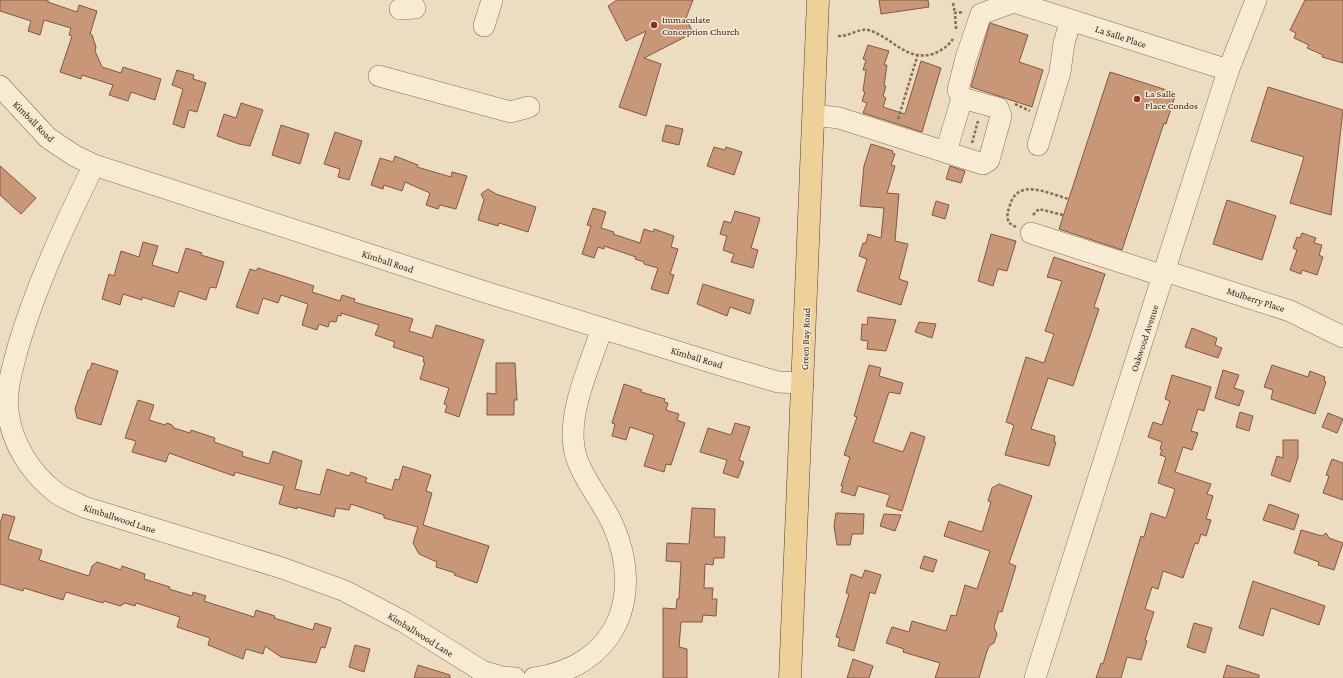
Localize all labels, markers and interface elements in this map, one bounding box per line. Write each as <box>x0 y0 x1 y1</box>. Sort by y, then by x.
place label: Immaculate Conception Church <box>662 14 740 37</box>
marker: Immaculate Conception Church <box>649 20 659 30</box>
street label: La Salle Place <box>1094 23 1148 50</box>
place label: La Salle Place Condos <box>1145 88 1198 111</box>
marker: La Salle Place Condos <box>1132 94 1142 104</box>
street label: Kimball Road <box>11 99 57 145</box>
street label: Kimball Road <box>361 248 416 275</box>
street label: Mulberry Place <box>1226 285 1287 314</box>
street label: Oakwood Avenue <box>1128 303 1161 373</box>
street label: Green Bay Road <box>799 307 812 370</box>
street label: Kimball Road <box>670 344 725 371</box>
street label: Kimballwood Lane <box>82 502 158 535</box>
street label: Kimballwood Lane <box>386 610 456 659</box>

